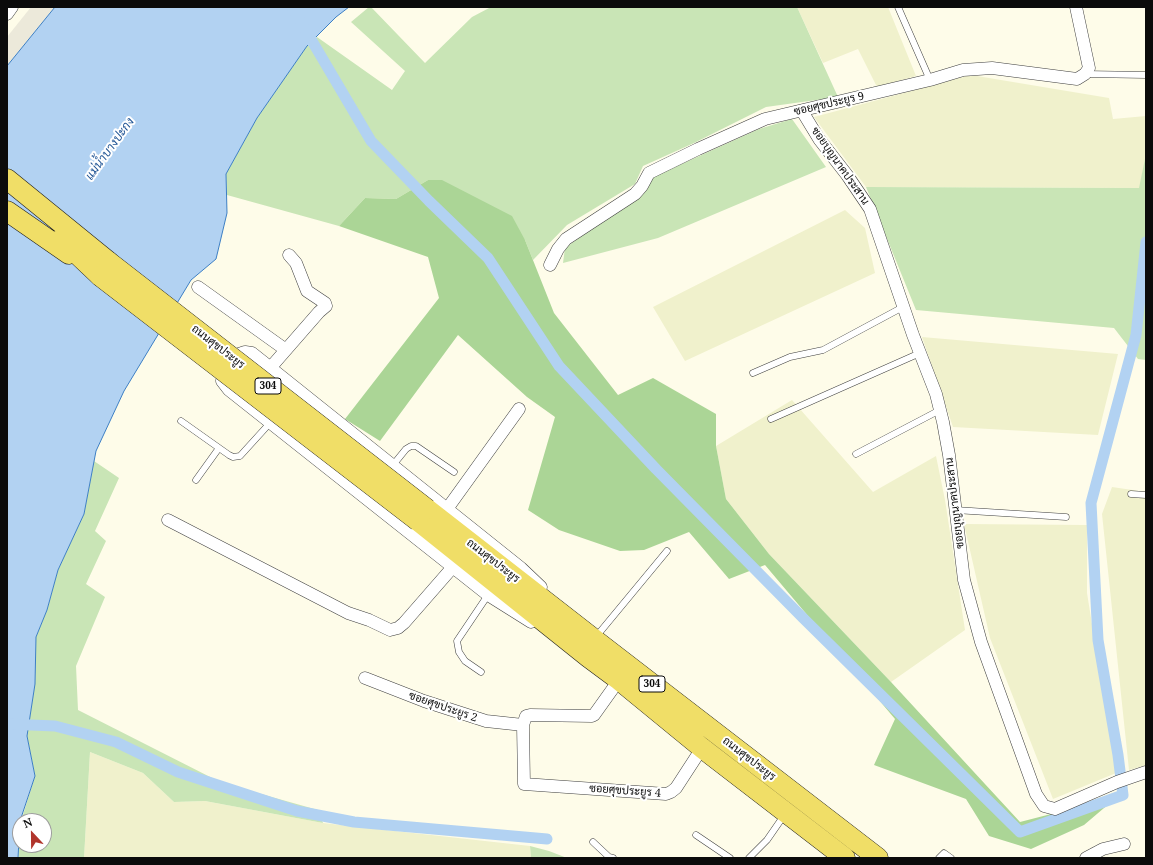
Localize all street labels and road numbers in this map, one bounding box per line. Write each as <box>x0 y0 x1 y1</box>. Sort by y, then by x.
street label: ซอยศุขประยูร 9 <box>793 90 865 118</box>
street label: ซอยบุญนาคประสาน <box>808 125 872 207</box>
street label: ถนนศุขประยูร <box>189 322 247 372</box>
road number: 304 <box>255 378 281 394</box>
street label: ซอยบุญนาคประสาน <box>943 457 967 549</box>
street label: ถนนศุขประยูร <box>464 536 522 586</box>
road number: 304 <box>639 676 665 692</box>
street label: ซอยศุขประยูร 2 <box>407 689 479 725</box>
street label: ถนนศุขประยูร <box>720 734 778 784</box>
street label: ซอยศุขประยูร 4 <box>589 782 661 800</box>

